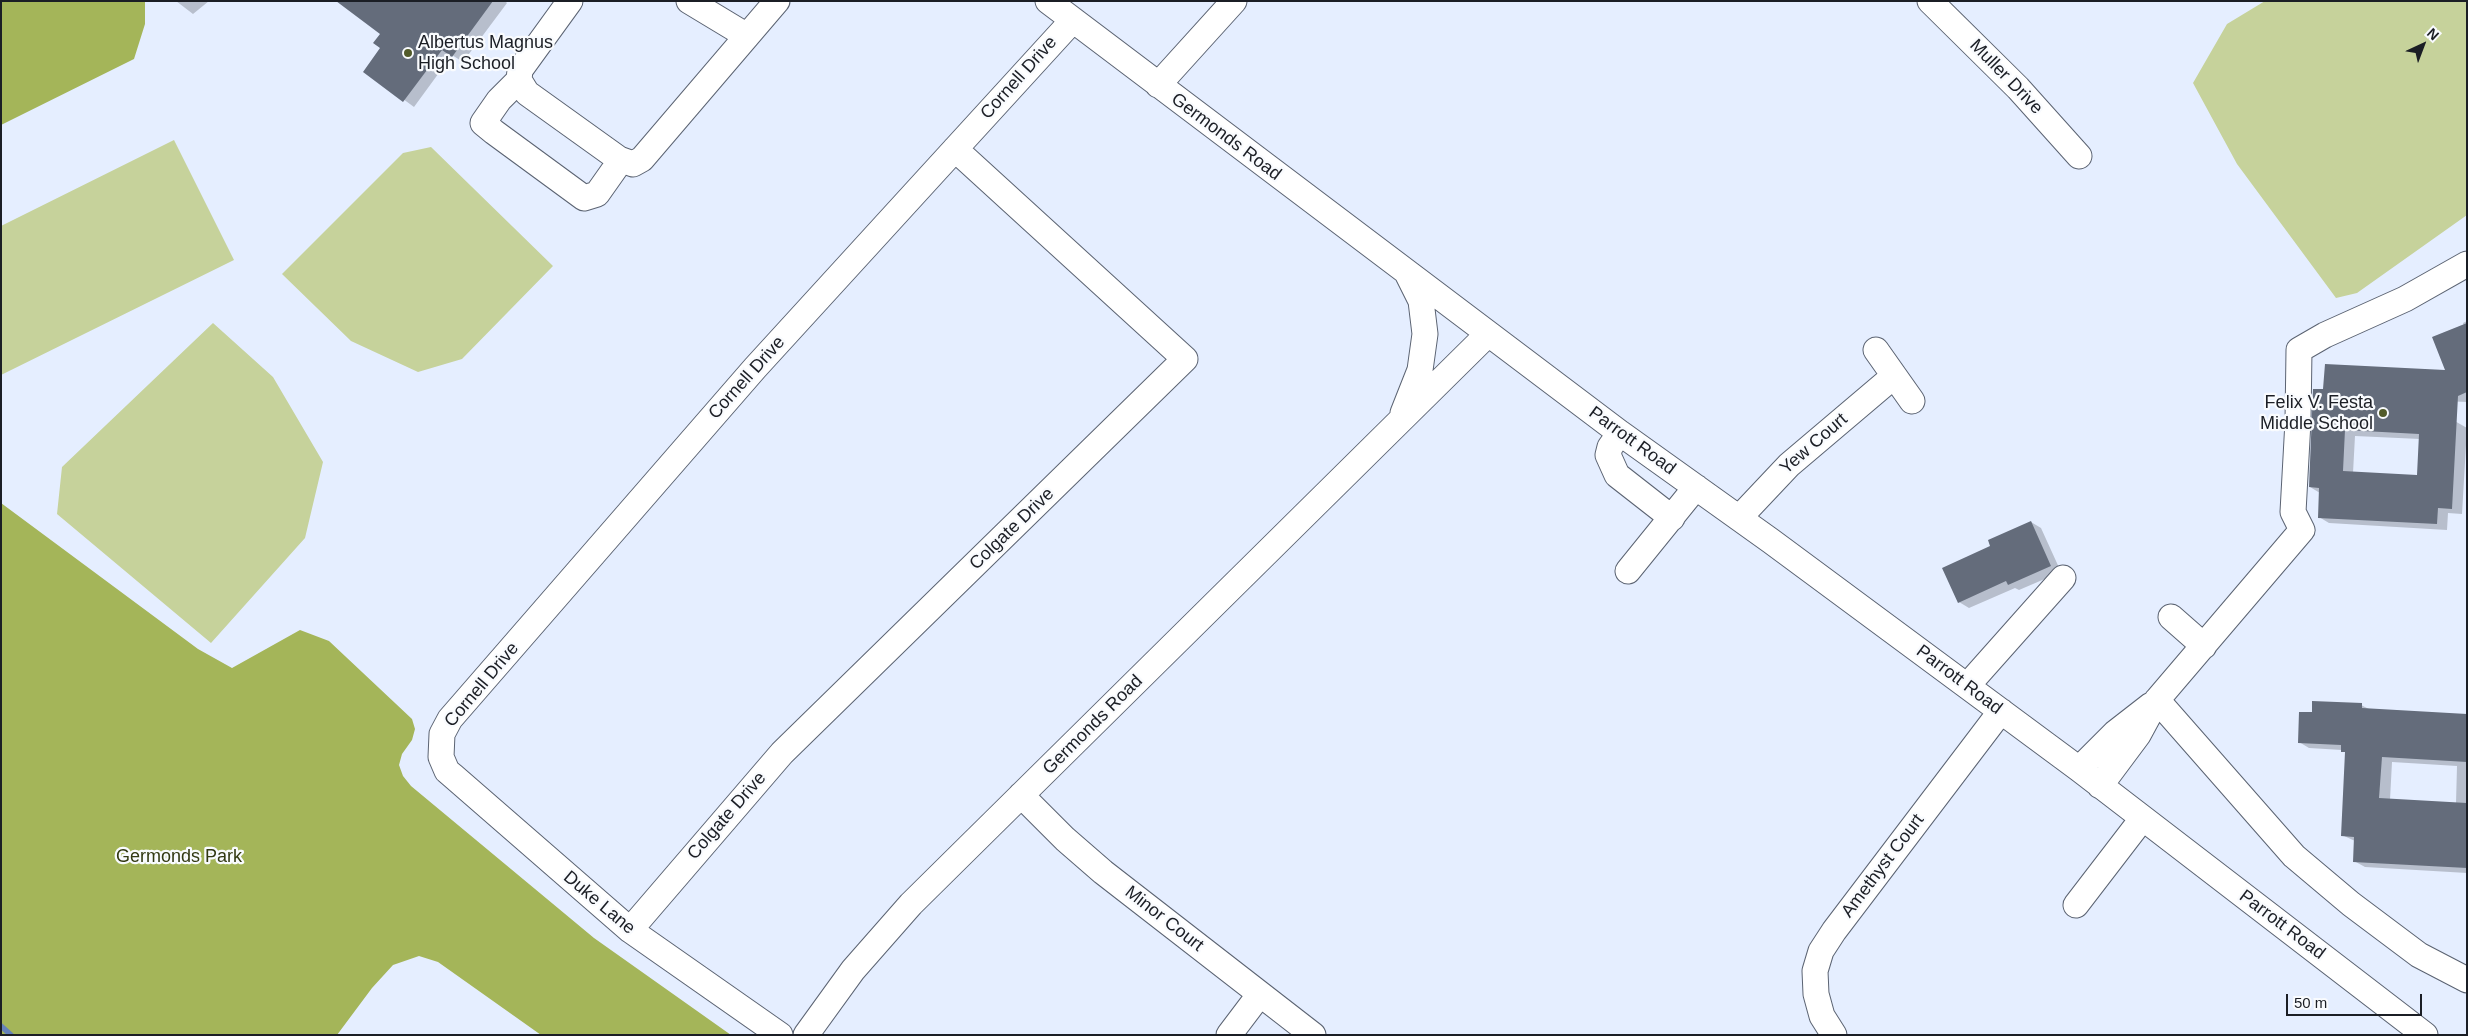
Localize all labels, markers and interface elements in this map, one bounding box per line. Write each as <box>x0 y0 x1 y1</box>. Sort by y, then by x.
north arrow <box>2398 20 2448 70</box>
text: N <box>2424 25 2442 43</box>
place label: Albertus Magnus High School <box>418 32 553 74</box>
street label: Cornell Drive <box>976 32 1062 124</box>
street label: Muller Drive <box>1965 35 2047 119</box>
marker: Albertus Magnus High School <box>402 47 414 59</box>
street label: Germonds Road <box>1167 89 1285 185</box>
street label: Cornell Drive <box>704 332 790 424</box>
place label: Felix V. Festa Middle School <box>2260 392 2373 434</box>
street label: Parrott Road <box>1584 402 1680 480</box>
marker: Felix V. Festa Middle School <box>2377 407 2389 419</box>
street label: Yew Court <box>1776 409 1852 479</box>
street label: Colgate Drive <box>965 483 1059 575</box>
street label: Cornell Drive <box>440 638 524 732</box>
street label: Parrott Road <box>1912 641 2006 719</box>
street label: Germonds Road <box>1039 671 1147 779</box>
street label: Colgate Drive <box>683 768 771 864</box>
street label: Amethyst Court <box>1837 810 1929 922</box>
park label: Germonds Park <box>116 846 242 868</box>
street label: Duke Lane <box>559 867 639 939</box>
street label: Minor Court <box>1120 882 1208 956</box>
street label: Parrott Road <box>2235 886 2329 964</box>
scale bar <box>2288 984 2424 1016</box>
text: 50 m <box>2294 994 2327 1011</box>

